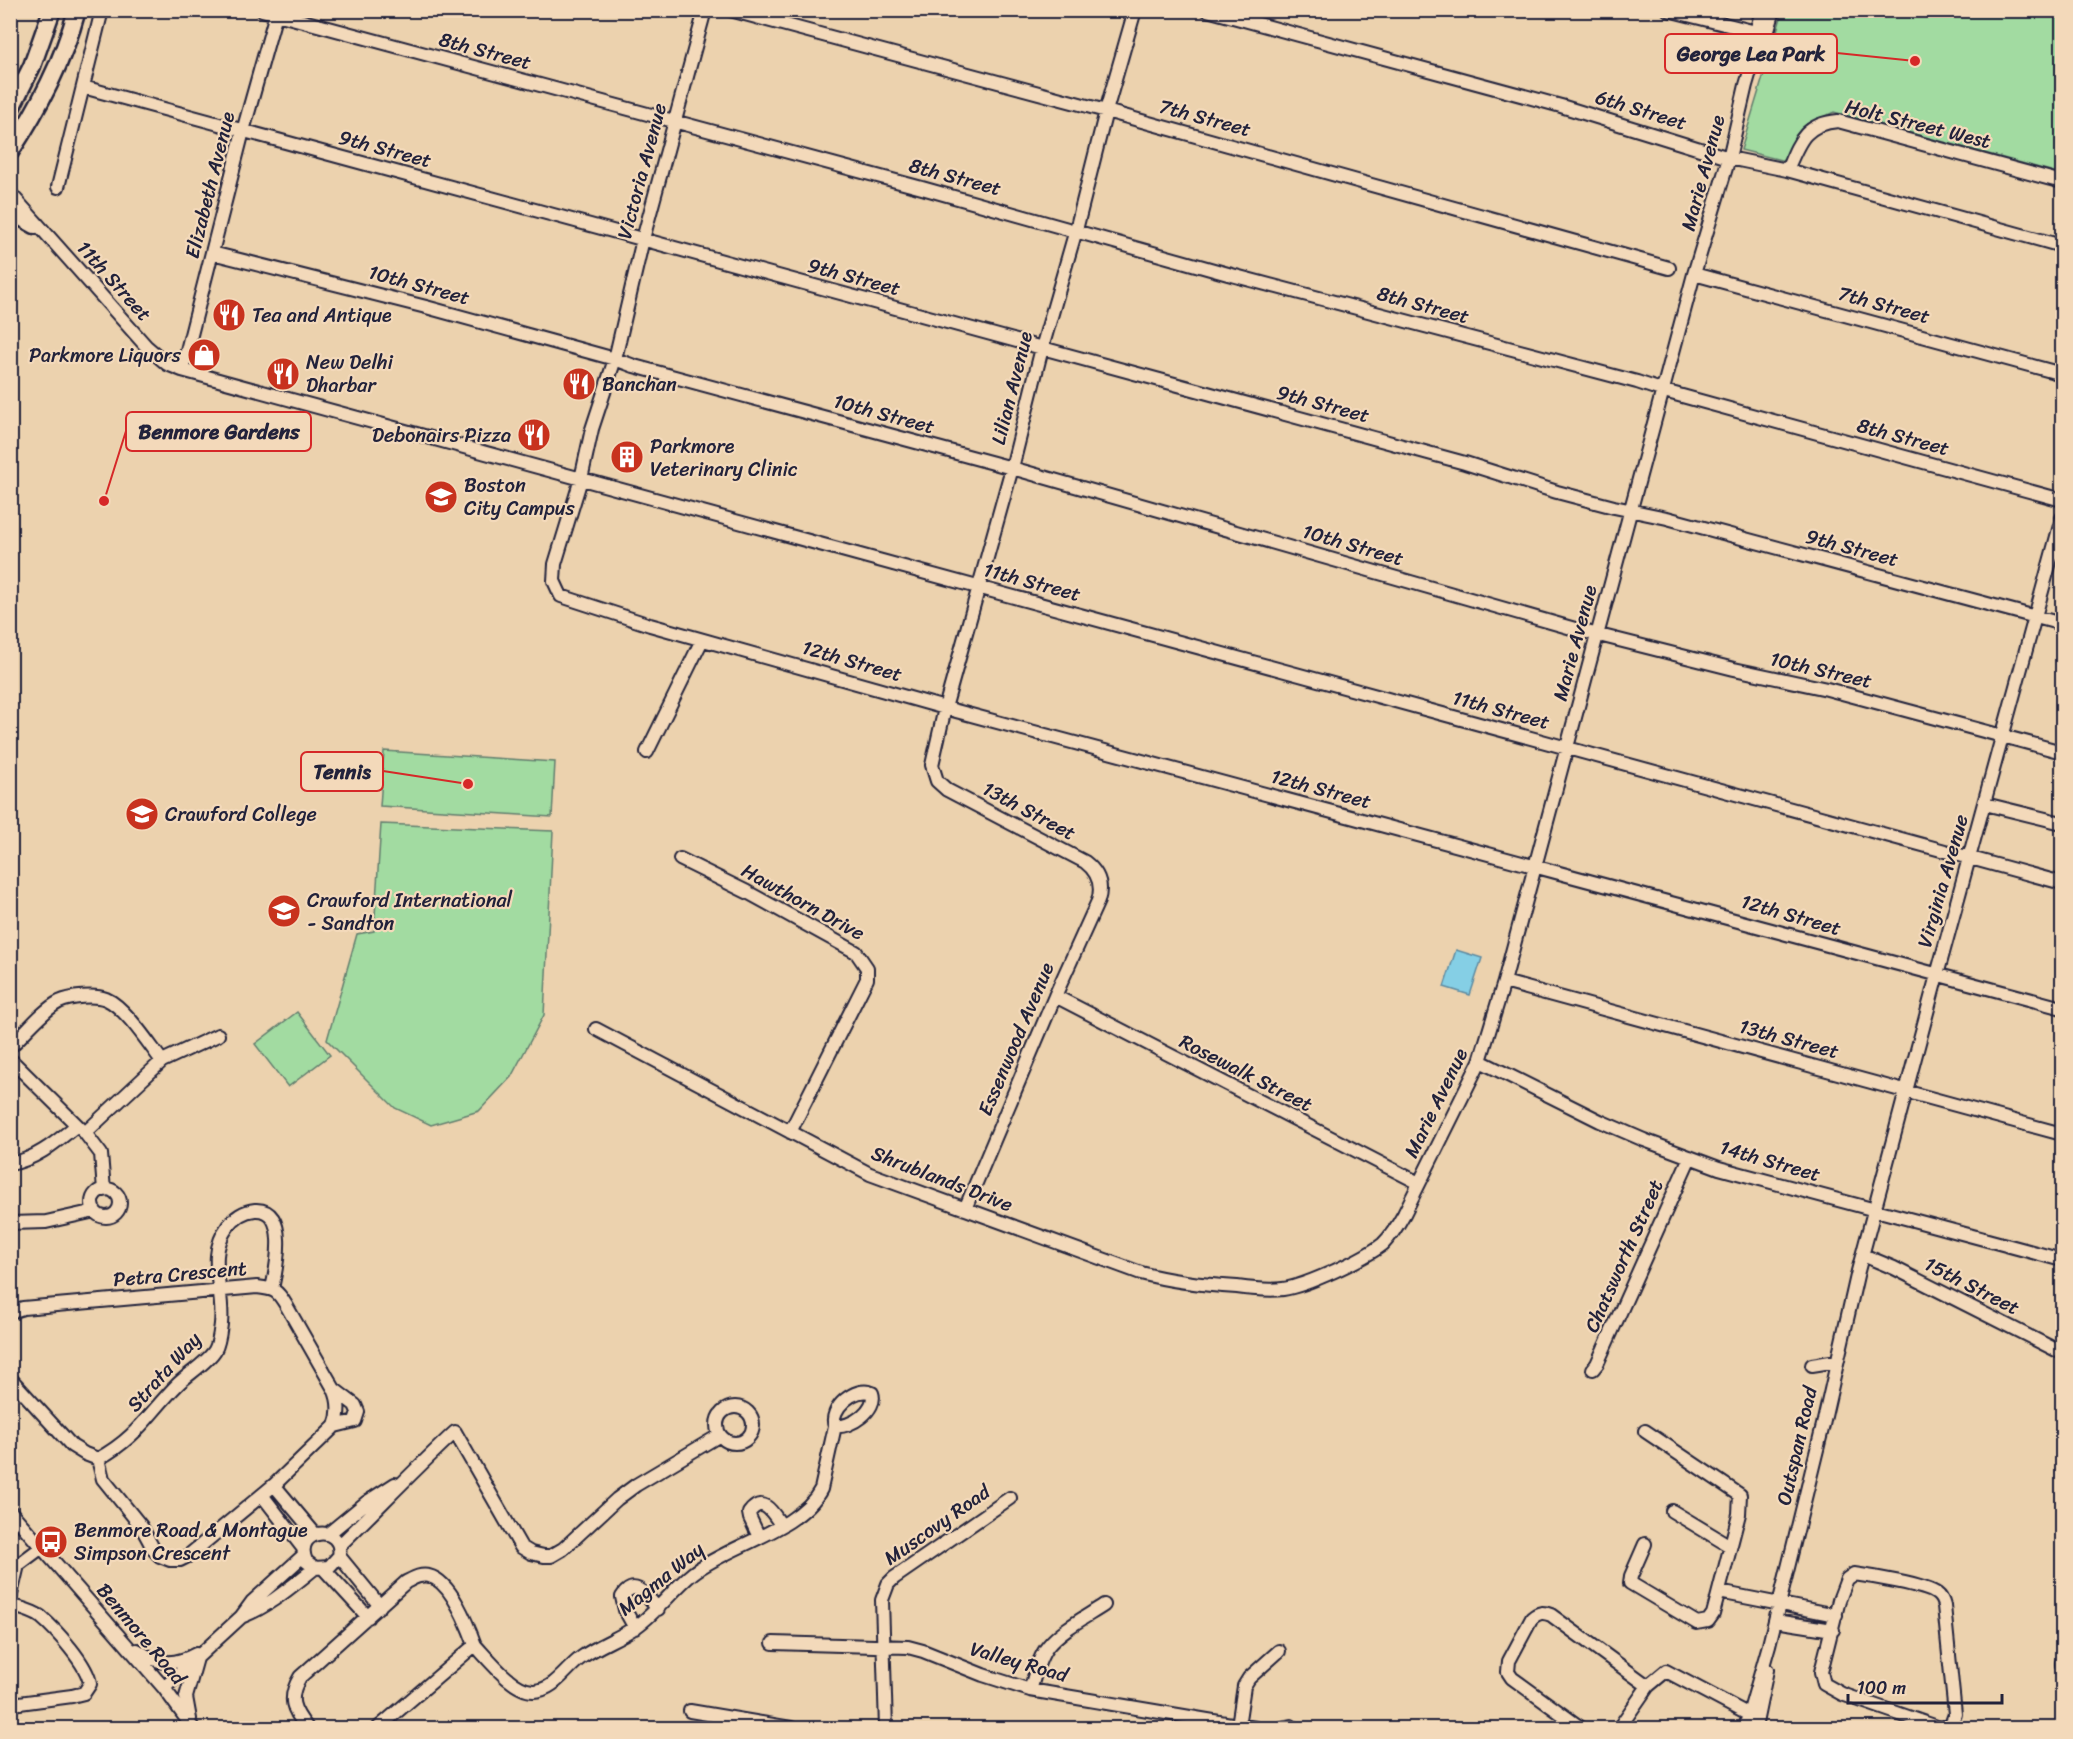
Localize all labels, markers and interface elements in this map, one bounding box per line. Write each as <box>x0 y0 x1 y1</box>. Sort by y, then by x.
street label: 8th Street <box>435 22 535 80</box>
callout: George Lea Park <box>1665 34 1837 73</box>
text: George Lea Park <box>1676 35 1826 73</box>
street label: 6th Street <box>1591 80 1691 141</box>
street label: 7th Street <box>1155 89 1255 147</box>
street label: Holt Street West <box>1841 89 1995 159</box>
street label: Victoria Avenue <box>607 99 677 243</box>
street label: Elizabeth Avenue <box>175 107 245 262</box>
street label: Marie Avenue <box>1671 111 1735 235</box>
street label: 9th Street <box>335 120 436 178</box>
street label: 8th Street <box>905 148 1005 206</box>
street label: 11th Street <box>68 232 161 330</box>
street label: 9th Street <box>804 248 905 306</box>
street label: 10th Street <box>364 255 474 315</box>
street label: 8th Street <box>1373 276 1473 334</box>
street label: 7th Street <box>1834 276 1934 334</box>
restaurant icon: Tea and Antique <box>211 297 247 333</box>
place label: Tea and Antique <box>252 298 392 333</box>
street label: Lilian Avenue <box>981 327 1043 448</box>
shop icon: Parkmore Liquors <box>186 337 222 373</box>
place label: Parkmore Liquors <box>29 338 182 373</box>
place label: New Delhi Dharbar <box>306 345 394 403</box>
restaurant icon: New Delhi Dharbar <box>265 356 301 392</box>
restaurant icon: Banchan <box>561 366 597 402</box>
place label: Banchan <box>602 367 677 402</box>
street label: 9th Street <box>1273 375 1374 433</box>
street label: 10th Street <box>829 384 939 444</box>
street label: 8th Street <box>1853 408 1953 466</box>
callout: Benmore Gardens <box>126 412 311 451</box>
text: Benmore Gardens <box>138 413 301 451</box>
restaurant icon: Debonairs Pizza <box>516 417 552 453</box>
place label: Debonairs Pizza <box>372 418 511 453</box>
place label: Parkmore Veterinary Clinic <box>650 429 798 487</box>
building icon: Parkmore Veterinary Clinic <box>609 439 645 475</box>
place label: Boston City Campus <box>464 468 575 526</box>
school or university icon: Boston City Campus <box>423 479 459 515</box>
street label: 10th Street <box>1298 514 1408 576</box>
street label: 9th Street <box>1802 519 1903 577</box>
street label: 11th Street <box>979 552 1085 612</box>
street label: Marie Avenue <box>1543 581 1607 705</box>
street label: 12th Street <box>798 630 906 692</box>
street label: 10th Street <box>1767 641 1876 699</box>
street label: 11th Street <box>1448 680 1554 740</box>
callout: Tennis <box>301 752 383 791</box>
text: Tennis <box>313 753 371 791</box>
street label: 12th Street <box>1267 759 1375 819</box>
street label: 13th Street <box>976 772 1083 851</box>
school or university icon: Crawford College <box>124 796 160 832</box>
place label: Crawford College <box>165 797 317 832</box>
street label: Virginia Avenue <box>1907 810 1979 952</box>
street label: Hawthorn Drive <box>735 854 871 950</box>
place label: Crawford International - Sandton <box>307 883 512 941</box>
street label: 12th Street <box>1737 884 1845 946</box>
school or university icon: Crawford International - Sandton <box>266 893 302 929</box>
street label: Essenwood Avenue <box>968 956 1064 1121</box>
street label: 13th Street <box>1735 1009 1843 1069</box>
street label: Rosewalk Street <box>1173 1024 1319 1122</box>
street label: Marie Avenue <box>1394 1042 1478 1164</box>
street label: 14th Street <box>1715 1130 1825 1192</box>
street label: Shrublands Drive <box>866 1136 1018 1222</box>
street label: Chatsworth Street <box>1575 1173 1674 1338</box>
street label: 15th Street <box>1918 1247 2026 1325</box>
street label: Petra Crescent <box>112 1251 249 1297</box>
street label: Strata Way <box>118 1323 210 1420</box>
street label: Outspan Road <box>1766 1382 1828 1509</box>
street label: Muscovy Road <box>876 1474 999 1575</box>
place label: Benmore Road & Montague Simpson Crescent <box>74 1513 308 1571</box>
bus stop icon: Benmore Road & Montague Simpson Crescent <box>33 1524 69 1560</box>
street label: Magma Way <box>610 1533 713 1625</box>
street label: Benmore Road <box>87 1575 196 1694</box>
street label: Valley Road <box>966 1631 1073 1693</box>
scale bar <box>1848 1667 2002 1705</box>
text: 100 m <box>1857 1672 1906 1704</box>

